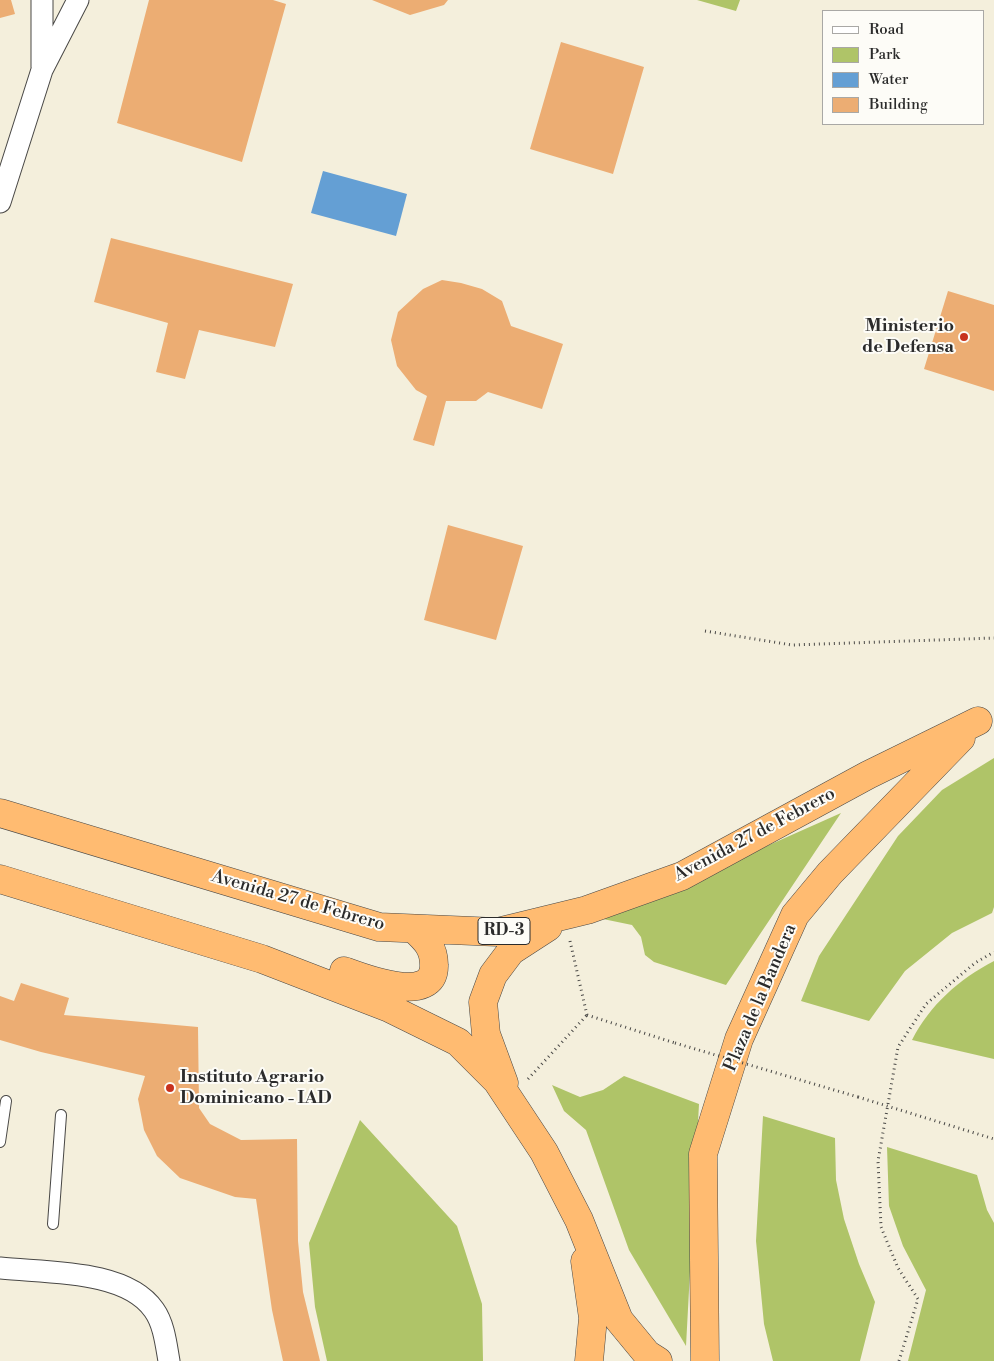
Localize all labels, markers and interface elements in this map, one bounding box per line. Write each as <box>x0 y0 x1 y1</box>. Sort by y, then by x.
legend <box>822 10 984 125</box>
text: Road <box>869 20 904 39</box>
text: Park <box>869 45 900 64</box>
text: Water <box>869 70 908 89</box>
text: Building <box>869 95 928 114</box>
place label: Ministerio de Defensa <box>862 316 954 358</box>
marker: Ministerio de Defensa <box>958 331 970 343</box>
street label: Avenida 27 de Febrero <box>671 783 839 887</box>
street label: Avenida 27 de Febrero <box>209 866 387 936</box>
road number: RD-3 <box>478 918 530 944</box>
street label: Plaza de la Bandera <box>720 921 802 1075</box>
place label: Instituto Agrario Dominicano - IAD <box>180 1067 332 1110</box>
marker: Instituto Agrario Dominicano - IAD <box>164 1082 176 1094</box>

